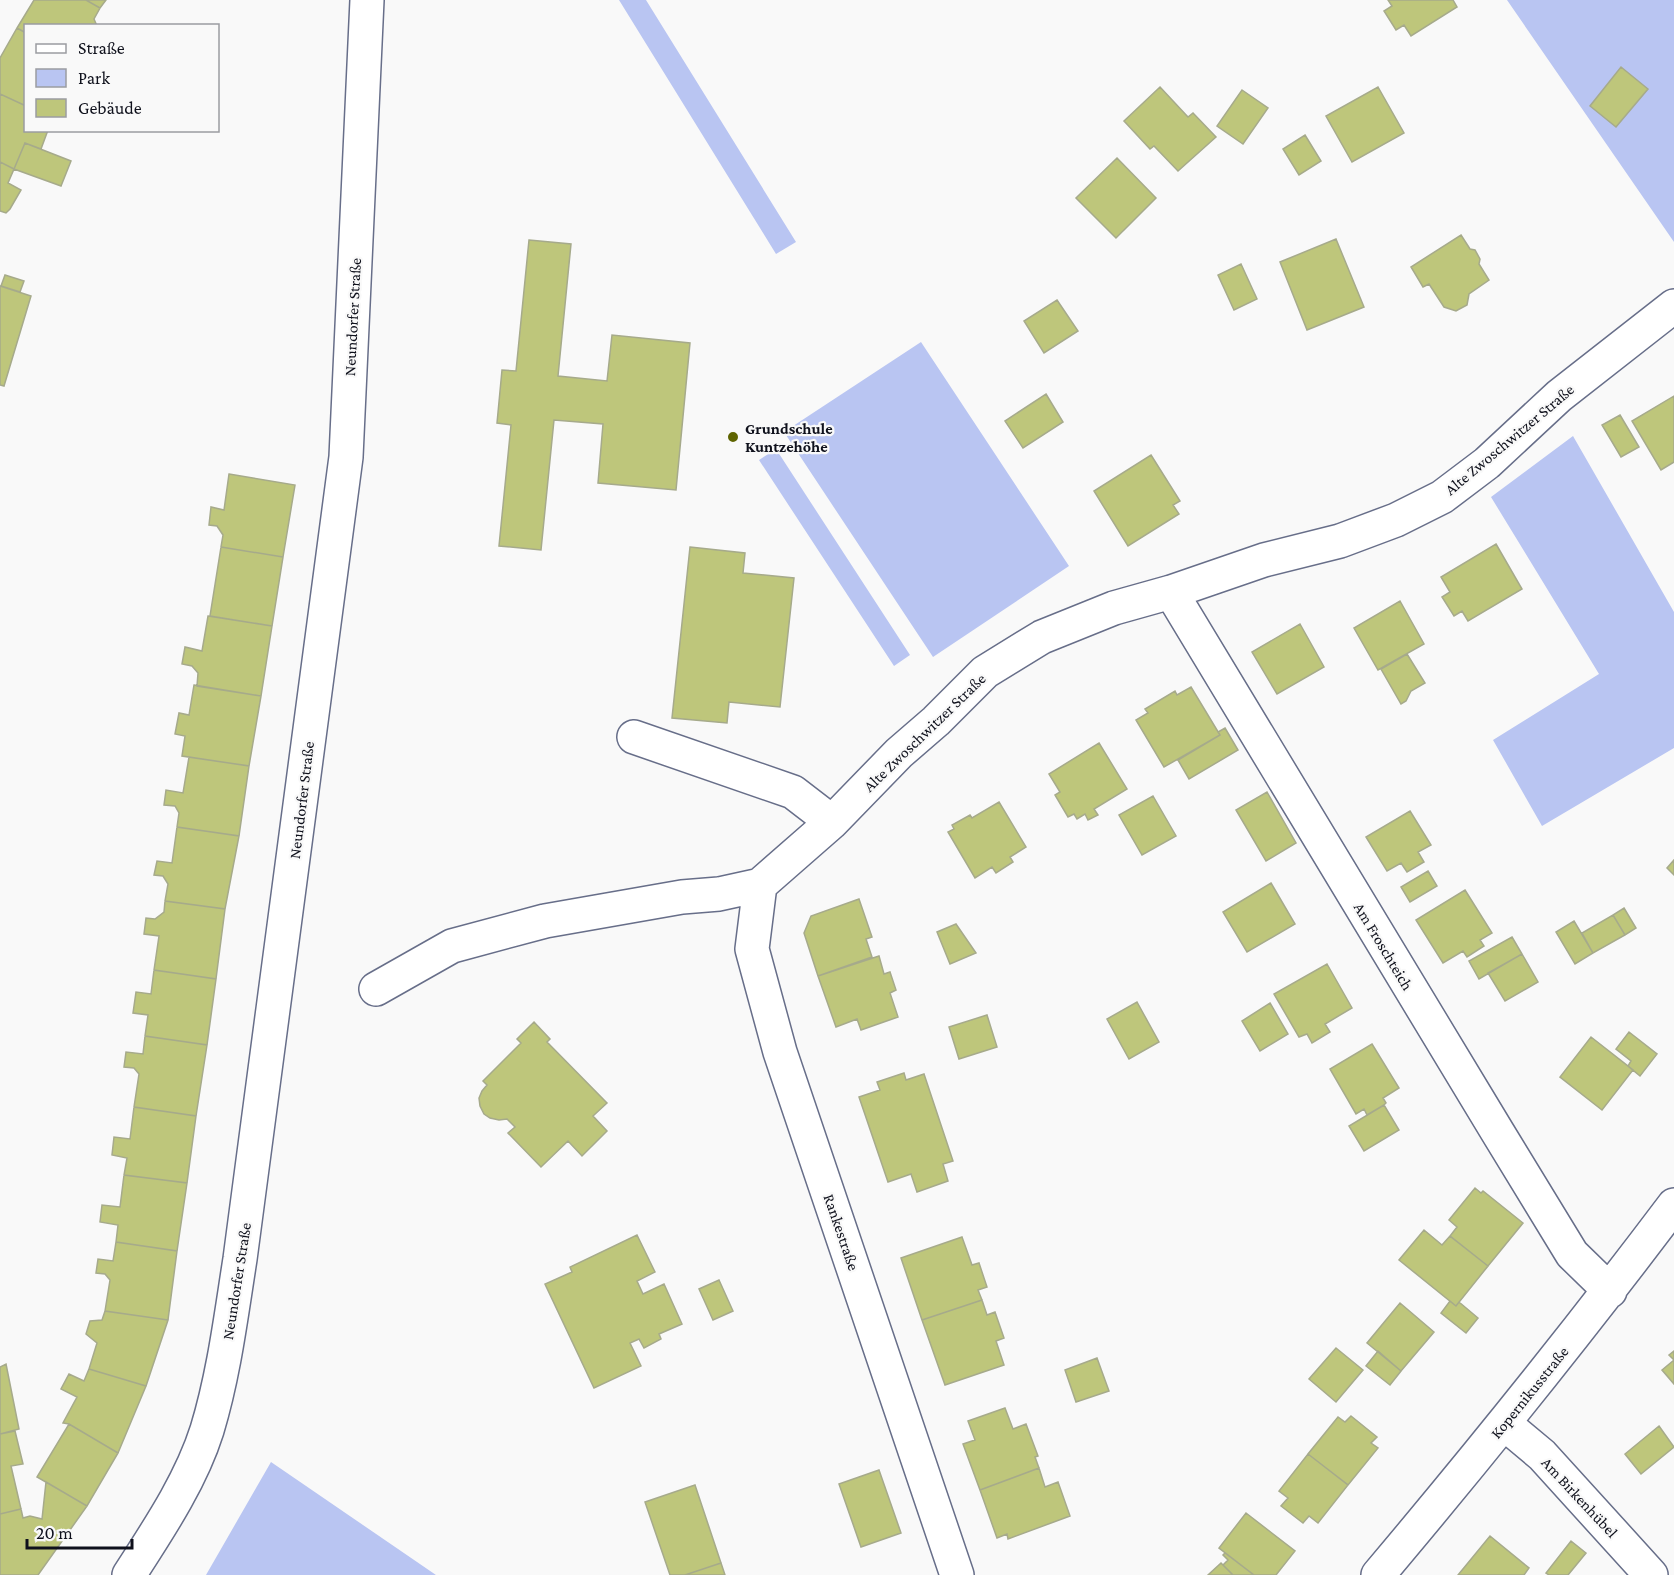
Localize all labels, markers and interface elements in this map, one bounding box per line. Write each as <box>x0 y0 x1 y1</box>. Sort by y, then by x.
legend <box>24 24 219 132</box>
text: Straße <box>78 38 125 58</box>
text: Park <box>78 68 110 88</box>
text: Gebäude <box>78 98 142 118</box>
street label: Neundorfer Straße <box>341 257 364 377</box>
street label: Alte Zwoschwitzer Straße <box>1442 381 1577 498</box>
place label: Grundschule Kuntzehöhe <box>745 420 833 455</box>
marker: Grundschule Kuntzehöhe <box>726 430 740 444</box>
street label: Alte Zwoschwitzer Straße <box>860 670 989 795</box>
street label: Neundorfer Straße <box>286 740 317 860</box>
street label: Am Froschteich <box>1351 899 1417 993</box>
street label: Rankestraße <box>821 1192 863 1273</box>
street label: Neundorfer Straße <box>219 1221 254 1341</box>
street label: Kopernikusstraße <box>1487 1343 1572 1442</box>
street label: Am Birkenhübel <box>1538 1454 1621 1541</box>
scale bar <box>27 1512 132 1550</box>
text: 20 m <box>36 1523 73 1543</box>

